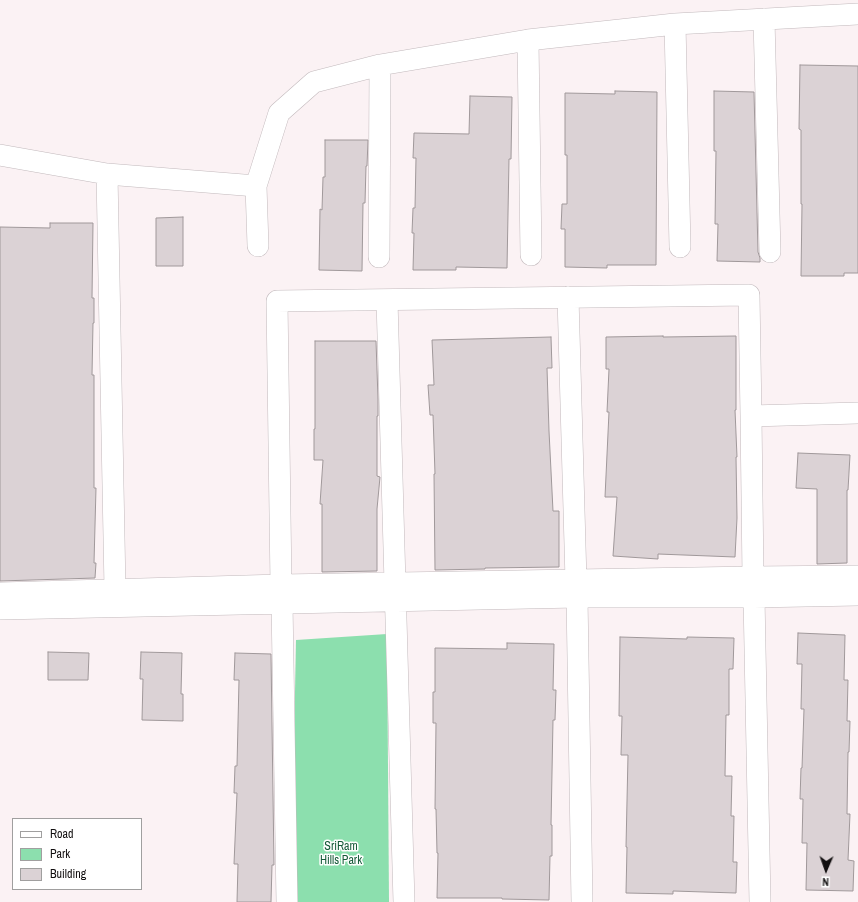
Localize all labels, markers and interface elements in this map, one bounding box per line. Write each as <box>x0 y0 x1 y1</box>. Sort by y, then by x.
legend <box>12 818 142 890</box>
text: Road <box>50 826 74 842</box>
park label: SriRam Hills Park <box>320 840 362 868</box>
text: Park <box>50 846 70 862</box>
north arrow <box>806 850 846 890</box>
text: Building <box>50 866 86 882</box>
text: N <box>822 875 829 889</box>

